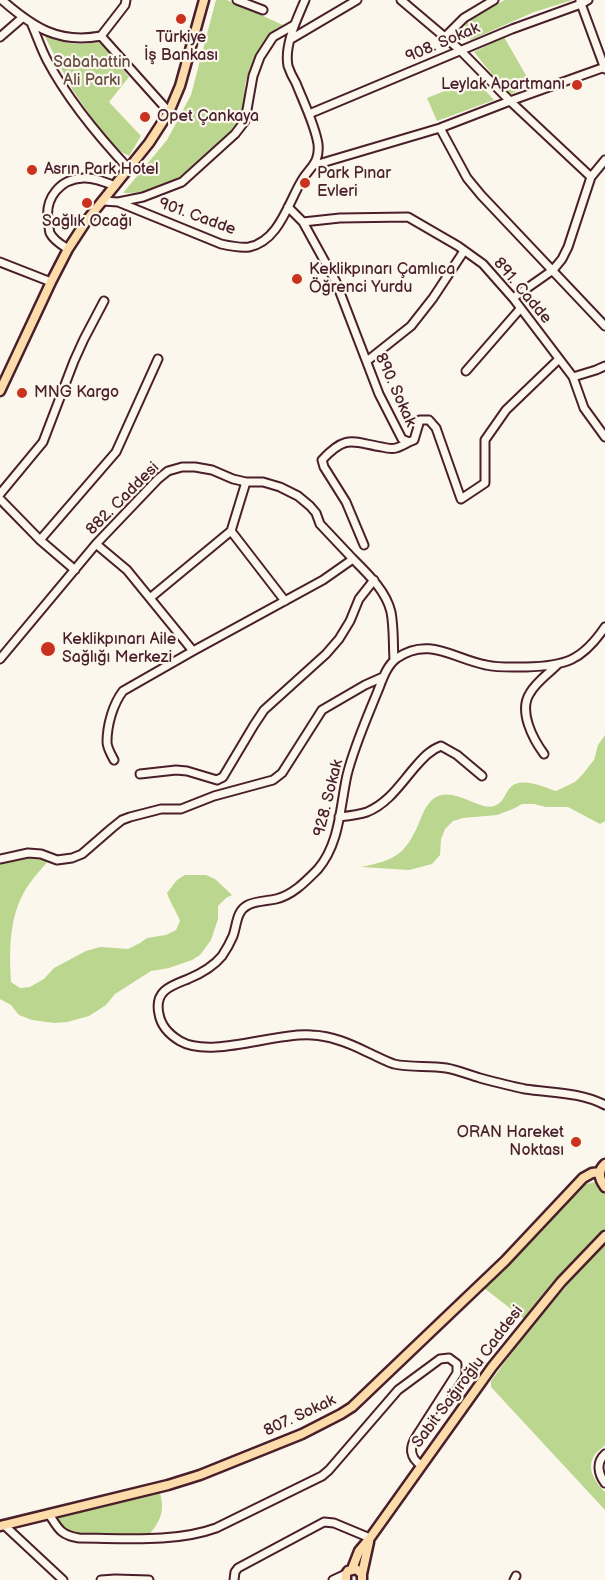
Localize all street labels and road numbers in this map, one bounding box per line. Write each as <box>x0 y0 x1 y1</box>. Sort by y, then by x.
street label: 908. Sokak <box>403 19 483 67</box>
street label: 901. Cadde <box>156 194 238 240</box>
street label: 891. Cadde <box>489 254 555 328</box>
street label: 890. Sokak <box>370 350 420 430</box>
street label: 882. Caddesi <box>82 458 164 540</box>
street label: 928. Sokak <box>310 758 348 838</box>
street label: Sabit Sağıroğlu Caddesi <box>408 1302 528 1452</box>
street label: 807. Sokak <box>261 1391 339 1441</box>

